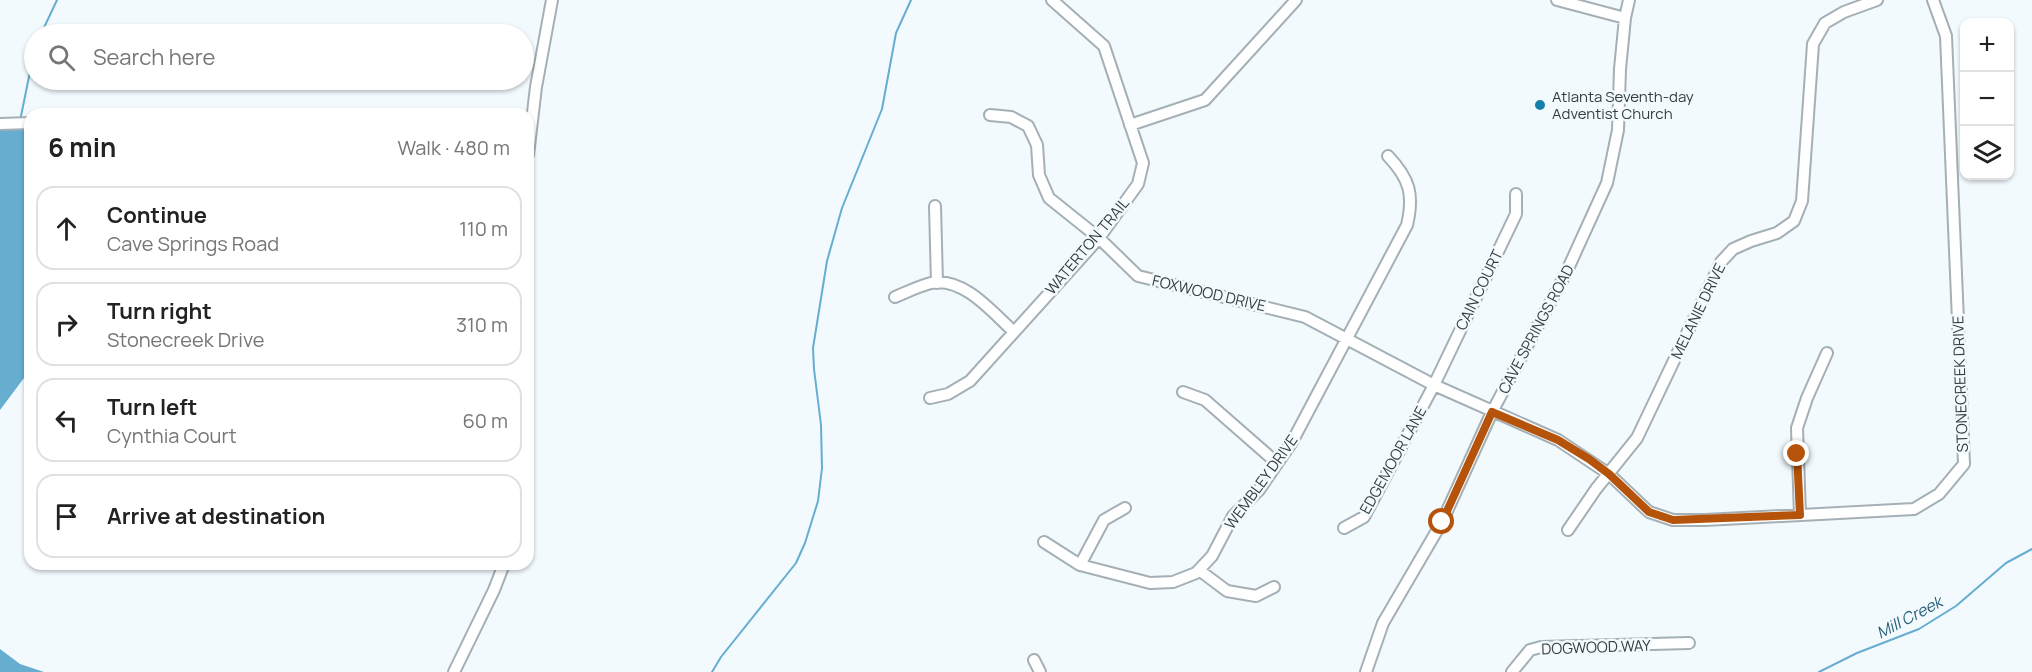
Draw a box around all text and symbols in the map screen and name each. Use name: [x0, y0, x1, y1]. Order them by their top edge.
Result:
map controls: [1960, 18, 2014, 180]
button: +: [1960, 18, 2014, 72]
search box: [24, 24, 534, 90]
icon: search: [45, 41, 78, 74]
text: Search here: [93, 42, 215, 72]
button: −: [1960, 72, 2014, 126]
place label: Atlanta Seventh-day Adventist Church: [1552, 86, 1694, 124]
marker: Atlanta Seventh-day Adventist Church: [1533, 98, 1547, 112]
button: layers: [1960, 126, 2014, 180]
text: 6 min: [48, 129, 116, 165]
text: Walk · 480 m: [397, 134, 510, 161]
street label: WATERTON TRAIL: [1040, 193, 1134, 299]
text: Continue: [107, 200, 207, 230]
icon: ahead: [50, 212, 83, 245]
text: 110 m: [459, 215, 508, 242]
text: Cave Springs Road: [107, 230, 279, 257]
street label: CAIN COURT: [1450, 246, 1508, 334]
street label: MELANIE DRIVE: [1666, 260, 1730, 362]
street label: CAVE SPRINGS ROAD: [1493, 261, 1579, 397]
street label: FOXWOOD DRIVE: [1150, 270, 1268, 316]
text: Turn right: [107, 296, 212, 326]
icon: right: [50, 308, 83, 341]
text: 310 m: [456, 311, 508, 338]
street label: STONECREEK DRIVE: [1947, 315, 1973, 453]
text: Stonecreek Drive: [107, 326, 264, 353]
text: Turn left: [107, 392, 197, 422]
street label: EDGEMOOR LANE: [1355, 402, 1431, 518]
icon: left: [50, 404, 83, 437]
text: 60 m: [462, 407, 508, 434]
text: Cynthia Court: [107, 422, 237, 449]
street label: WEMBLEY DRIVE: [1220, 431, 1302, 533]
route end: [1783, 440, 1809, 466]
icon: arrive: [50, 500, 83, 533]
text: Arrive at destination: [107, 501, 325, 531]
route start: [1428, 508, 1454, 534]
water label: Mill Creek: [1872, 590, 1948, 644]
street label: DOGWOOD WAY: [1541, 635, 1652, 659]

